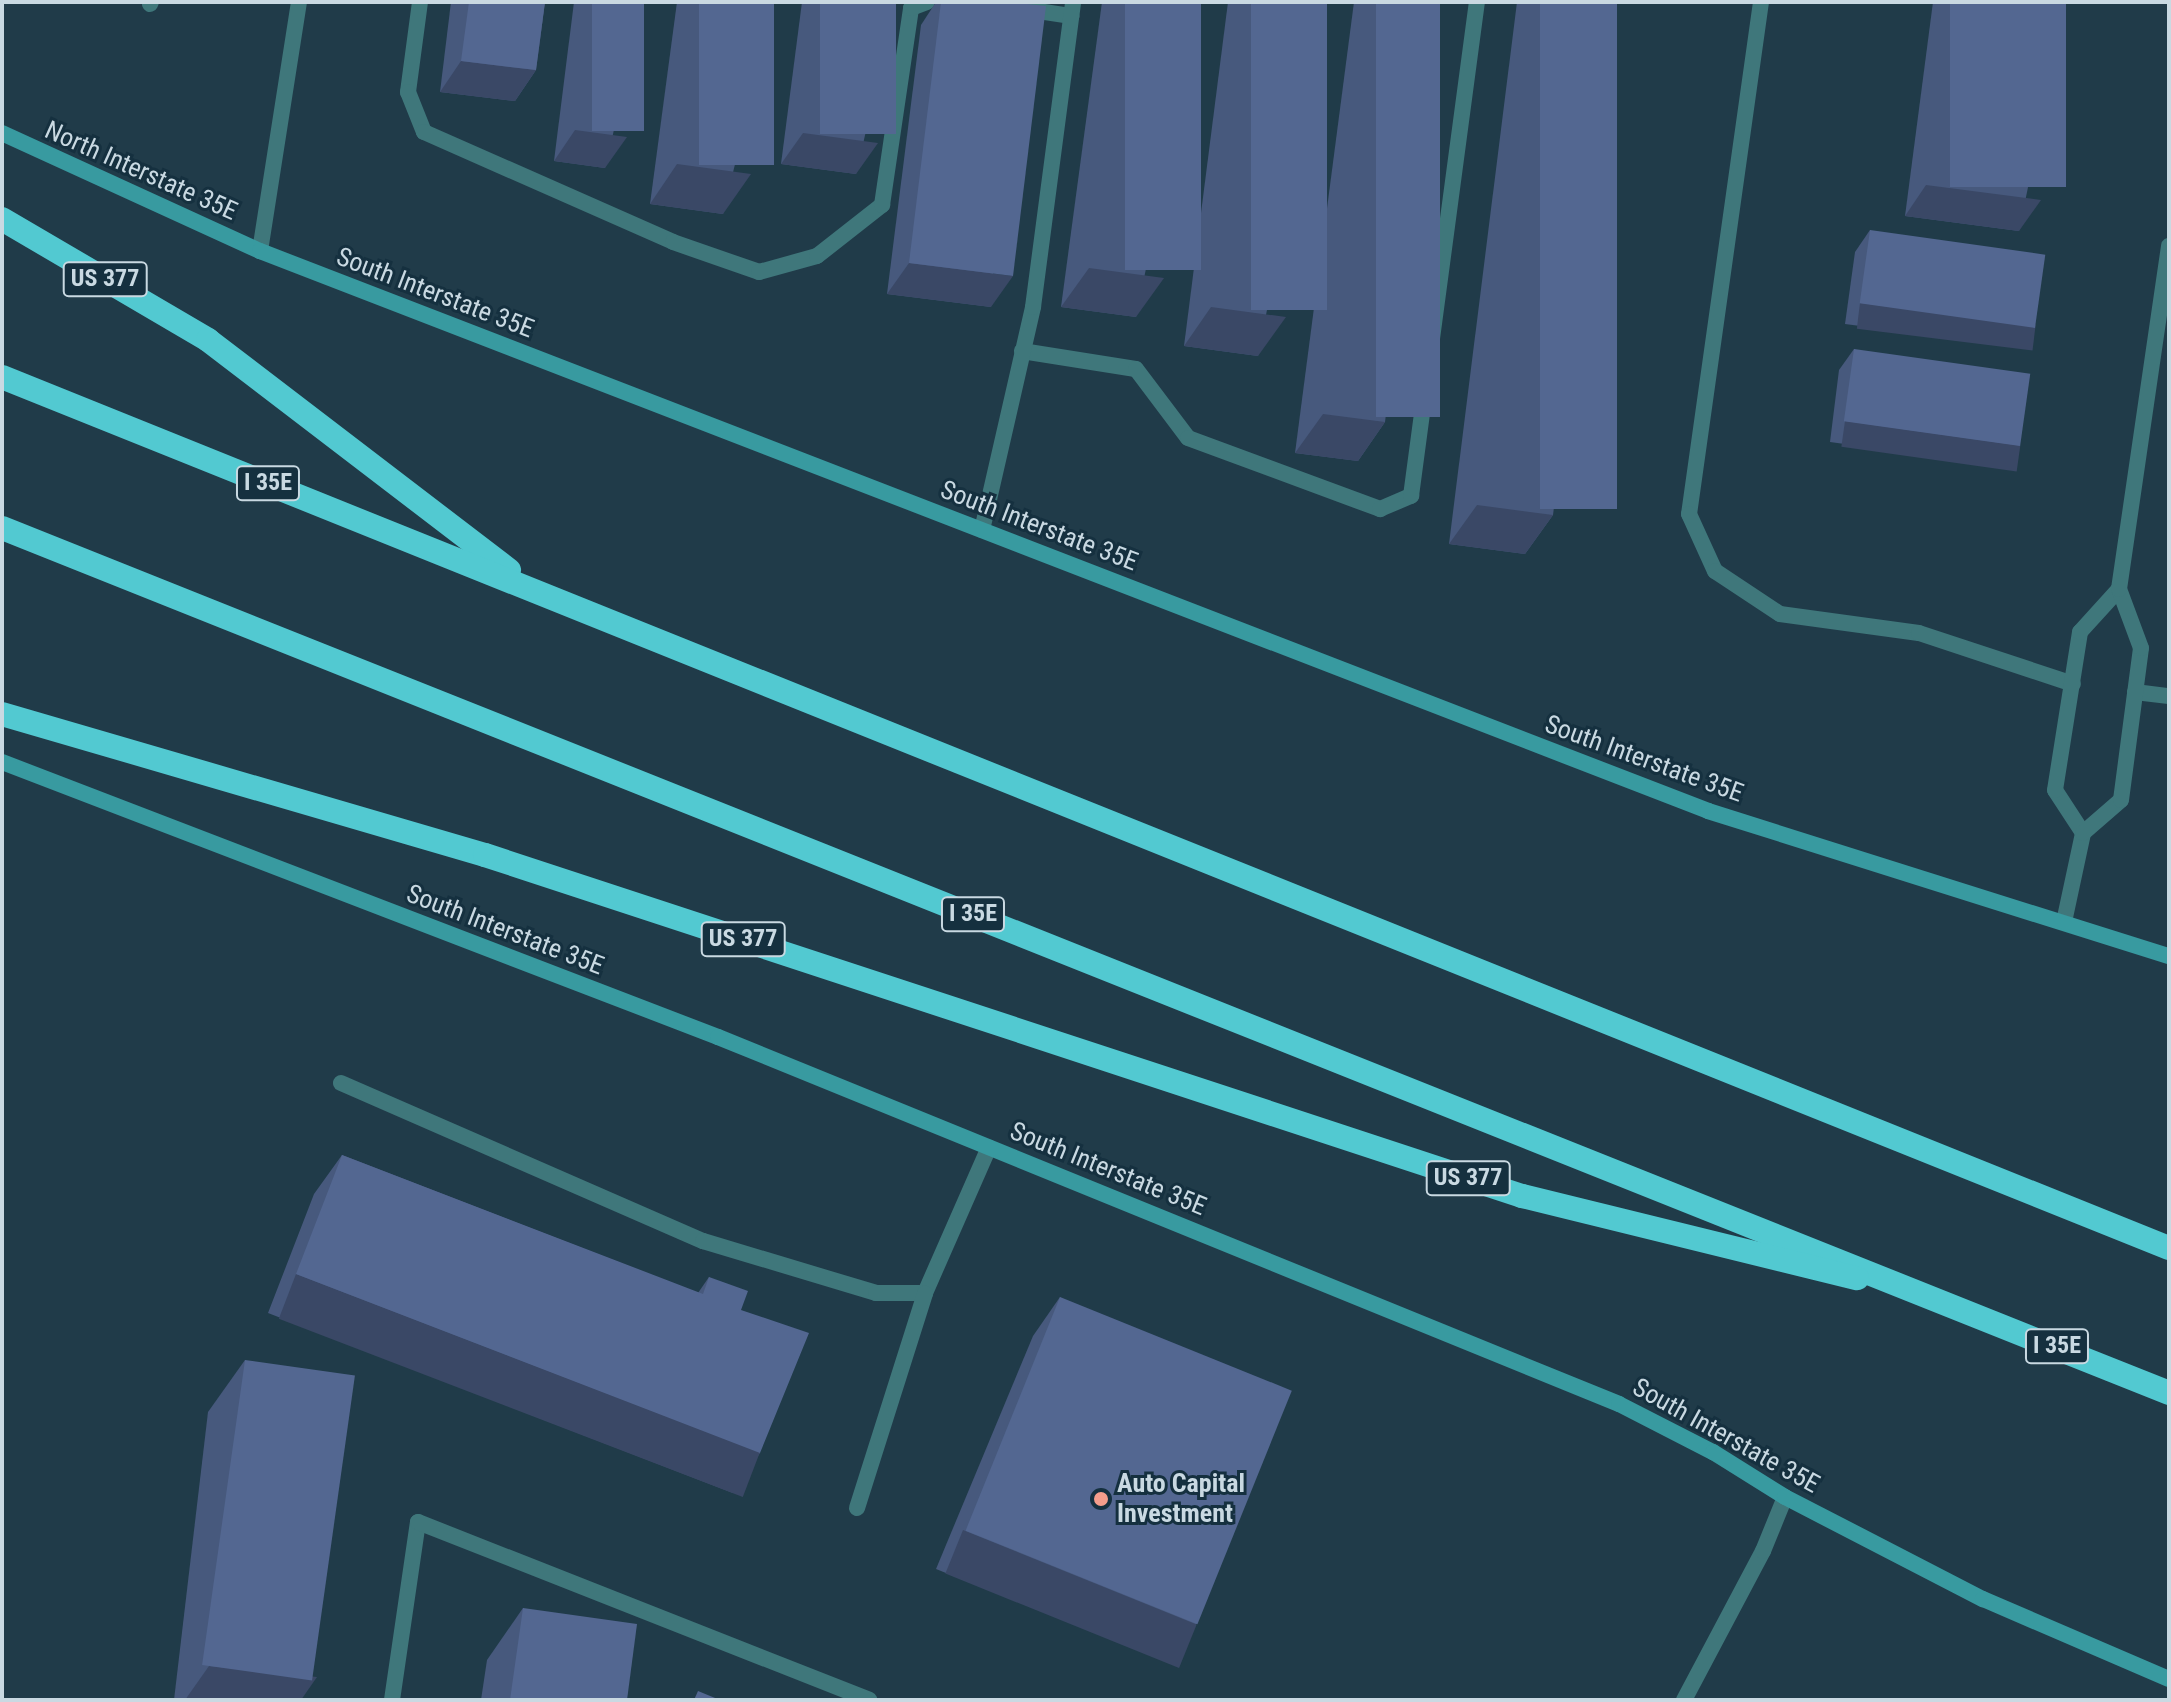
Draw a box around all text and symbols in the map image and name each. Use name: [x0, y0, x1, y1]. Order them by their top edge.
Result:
street label: North Interstate 35E: [40, 115, 242, 227]
street label: South Interstate 35E: [332, 241, 538, 345]
road number: US 377: [61, 259, 149, 299]
road number: I 35E: [234, 463, 302, 503]
street label: South Interstate 35E: [936, 474, 1142, 578]
street label: South Interstate 35E: [1541, 709, 1747, 809]
street label: South Interstate 35E: [402, 878, 608, 982]
road number: I 35E: [939, 894, 1007, 934]
road number: US 377: [699, 919, 787, 959]
street label: South Interstate 35E: [1005, 1115, 1211, 1223]
road number: US 377: [1424, 1158, 1512, 1198]
road number: I 35E: [2023, 1326, 2091, 1366]
street label: South Interstate 35E: [1627, 1372, 1825, 1500]
place label: Auto Capital Investment: [1117, 1468, 1245, 1530]
marker: Auto Capital Investment: [1092, 1490, 1110, 1508]

